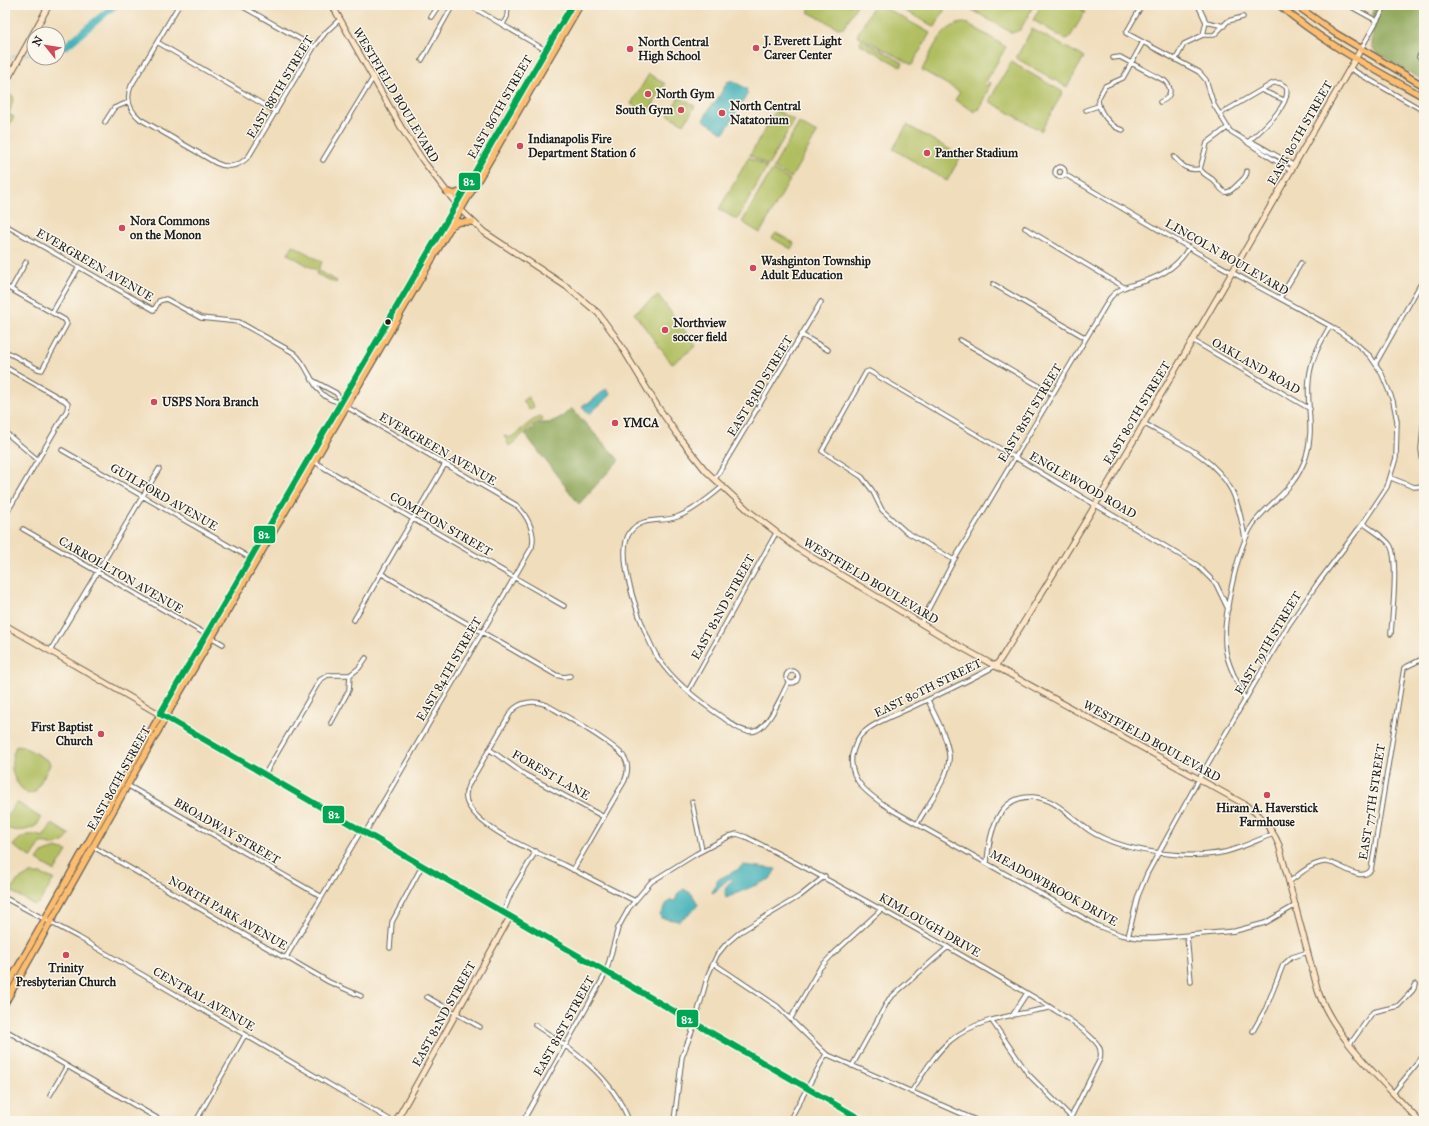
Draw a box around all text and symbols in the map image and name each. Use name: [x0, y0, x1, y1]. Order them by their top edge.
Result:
street label: WESTFIELD BOULEVARD: [350, 25, 442, 165]
north arrow: [26, 26, 66, 66]
text: N: [30, 33, 46, 49]
street label: EAST 88TH STREET: [244, 33, 316, 141]
place label: J. Everett Light Career Center: [762, 34, 842, 62]
place label: North Central High School: [638, 35, 710, 64]
marker: J. Everett Light Career Center: [751, 43, 761, 53]
marker: North Central High School: [625, 44, 635, 54]
street label: EAST 86TH STREET: [465, 53, 535, 161]
street label: EAST 80TH STREET: [1264, 78, 1336, 188]
place label: North Gym: [656, 87, 715, 102]
marker: North Gym: [643, 89, 653, 99]
place label: North Central Natatorium: [730, 99, 802, 127]
place label: South Gym: [616, 103, 674, 118]
marker: South Gym: [676, 105, 686, 115]
marker: North Central Natatorium: [717, 108, 727, 118]
place label: Indianapolis Fire Department Station 6: [528, 132, 637, 161]
marker: Indianapolis Fire Department Station 6: [515, 141, 525, 151]
place label: Panther Stadium: [935, 146, 1019, 160]
marker: Panther Stadium: [922, 148, 932, 158]
line badge: 82: [458, 172, 481, 191]
text: 82: [463, 175, 475, 188]
place label: Nora Commons on the Monon: [130, 214, 210, 242]
street label: LINCOLN BOULEVARD: [1163, 216, 1291, 298]
marker: Nora Commons on the Monon: [117, 223, 127, 233]
street label: EVERGREEN AVENUE: [34, 226, 156, 305]
place label: Washginton Township Adult Education: [760, 254, 871, 282]
marker: Washginton Township Adult Education: [748, 263, 758, 273]
place label: Northview soccer field: [673, 316, 728, 344]
unlabelled marker: [383, 317, 393, 327]
marker: Northview soccer field: [660, 325, 670, 335]
street label: EAST 83RD STREET: [724, 333, 796, 439]
street label: OAKLAND ROAD: [1209, 335, 1303, 397]
street label: EAST 80TH STREET: [1101, 359, 1173, 467]
street label: EAST 81ST STREET: [995, 361, 1065, 465]
place label: USPS Nora Branch: [162, 395, 259, 409]
marker: USPS Nora Branch: [149, 397, 159, 407]
street label: EVERGREEN AVENUE: [377, 410, 499, 489]
place label: YMCA: [622, 416, 660, 430]
marker: YMCA: [610, 418, 620, 428]
street label: ENGLEWOOD ROAD: [1027, 449, 1139, 521]
street label: GUILFORD AVENUE: [108, 460, 221, 534]
street label: COMPTON STREET: [387, 489, 495, 559]
line badge: 82: [253, 525, 276, 544]
text: 82: [258, 528, 270, 541]
street label: CARROLLTON AVENUE: [56, 534, 186, 617]
street label: WESTFIELD BOULEVARD: [801, 535, 941, 627]
street label: EAST 82ND STREET: [688, 552, 758, 662]
street label: EAST 79TH STREET: [1232, 589, 1304, 697]
street label: EAST 84TH STREET: [414, 615, 484, 723]
street label: EAST 80TH STREET: [872, 656, 984, 720]
street label: WESTFIELD BOULEVARD: [1081, 697, 1223, 785]
place label: First Baptist Church: [31, 720, 94, 748]
street label: EAST 86TH STREET: [84, 723, 154, 833]
marker: First Baptist Church: [96, 729, 106, 739]
street label: EAST 77TH STREET: [1356, 743, 1388, 861]
street label: FOREST LANE: [510, 747, 593, 803]
marker: Hiram A. Haverstick Farmhouse: [1262, 790, 1272, 800]
street label: BROADWAY STREET: [171, 795, 283, 867]
place label: Hiram A. Haverstick Farmhouse: [1216, 801, 1318, 829]
line badge: 82: [322, 805, 345, 824]
text: 82: [328, 808, 340, 821]
street label: MEADOWBROOK DRIVE: [988, 847, 1121, 929]
street label: NORTH PARK AVENUE: [166, 873, 290, 953]
street label: KIMLOUGH DRIVE: [877, 890, 984, 960]
marker: Trinity Presbyterian Church: [61, 950, 71, 960]
street label: EAST 82ND STREET: [409, 959, 479, 1069]
place label: Trinity Presbyterian Church: [16, 961, 117, 990]
street label: CENTRAL AVENUE: [150, 964, 258, 1034]
street label: EAST 81ST STREET: [531, 974, 597, 1078]
line badge: 82: [676, 1009, 699, 1028]
text: 82: [681, 1013, 693, 1026]

